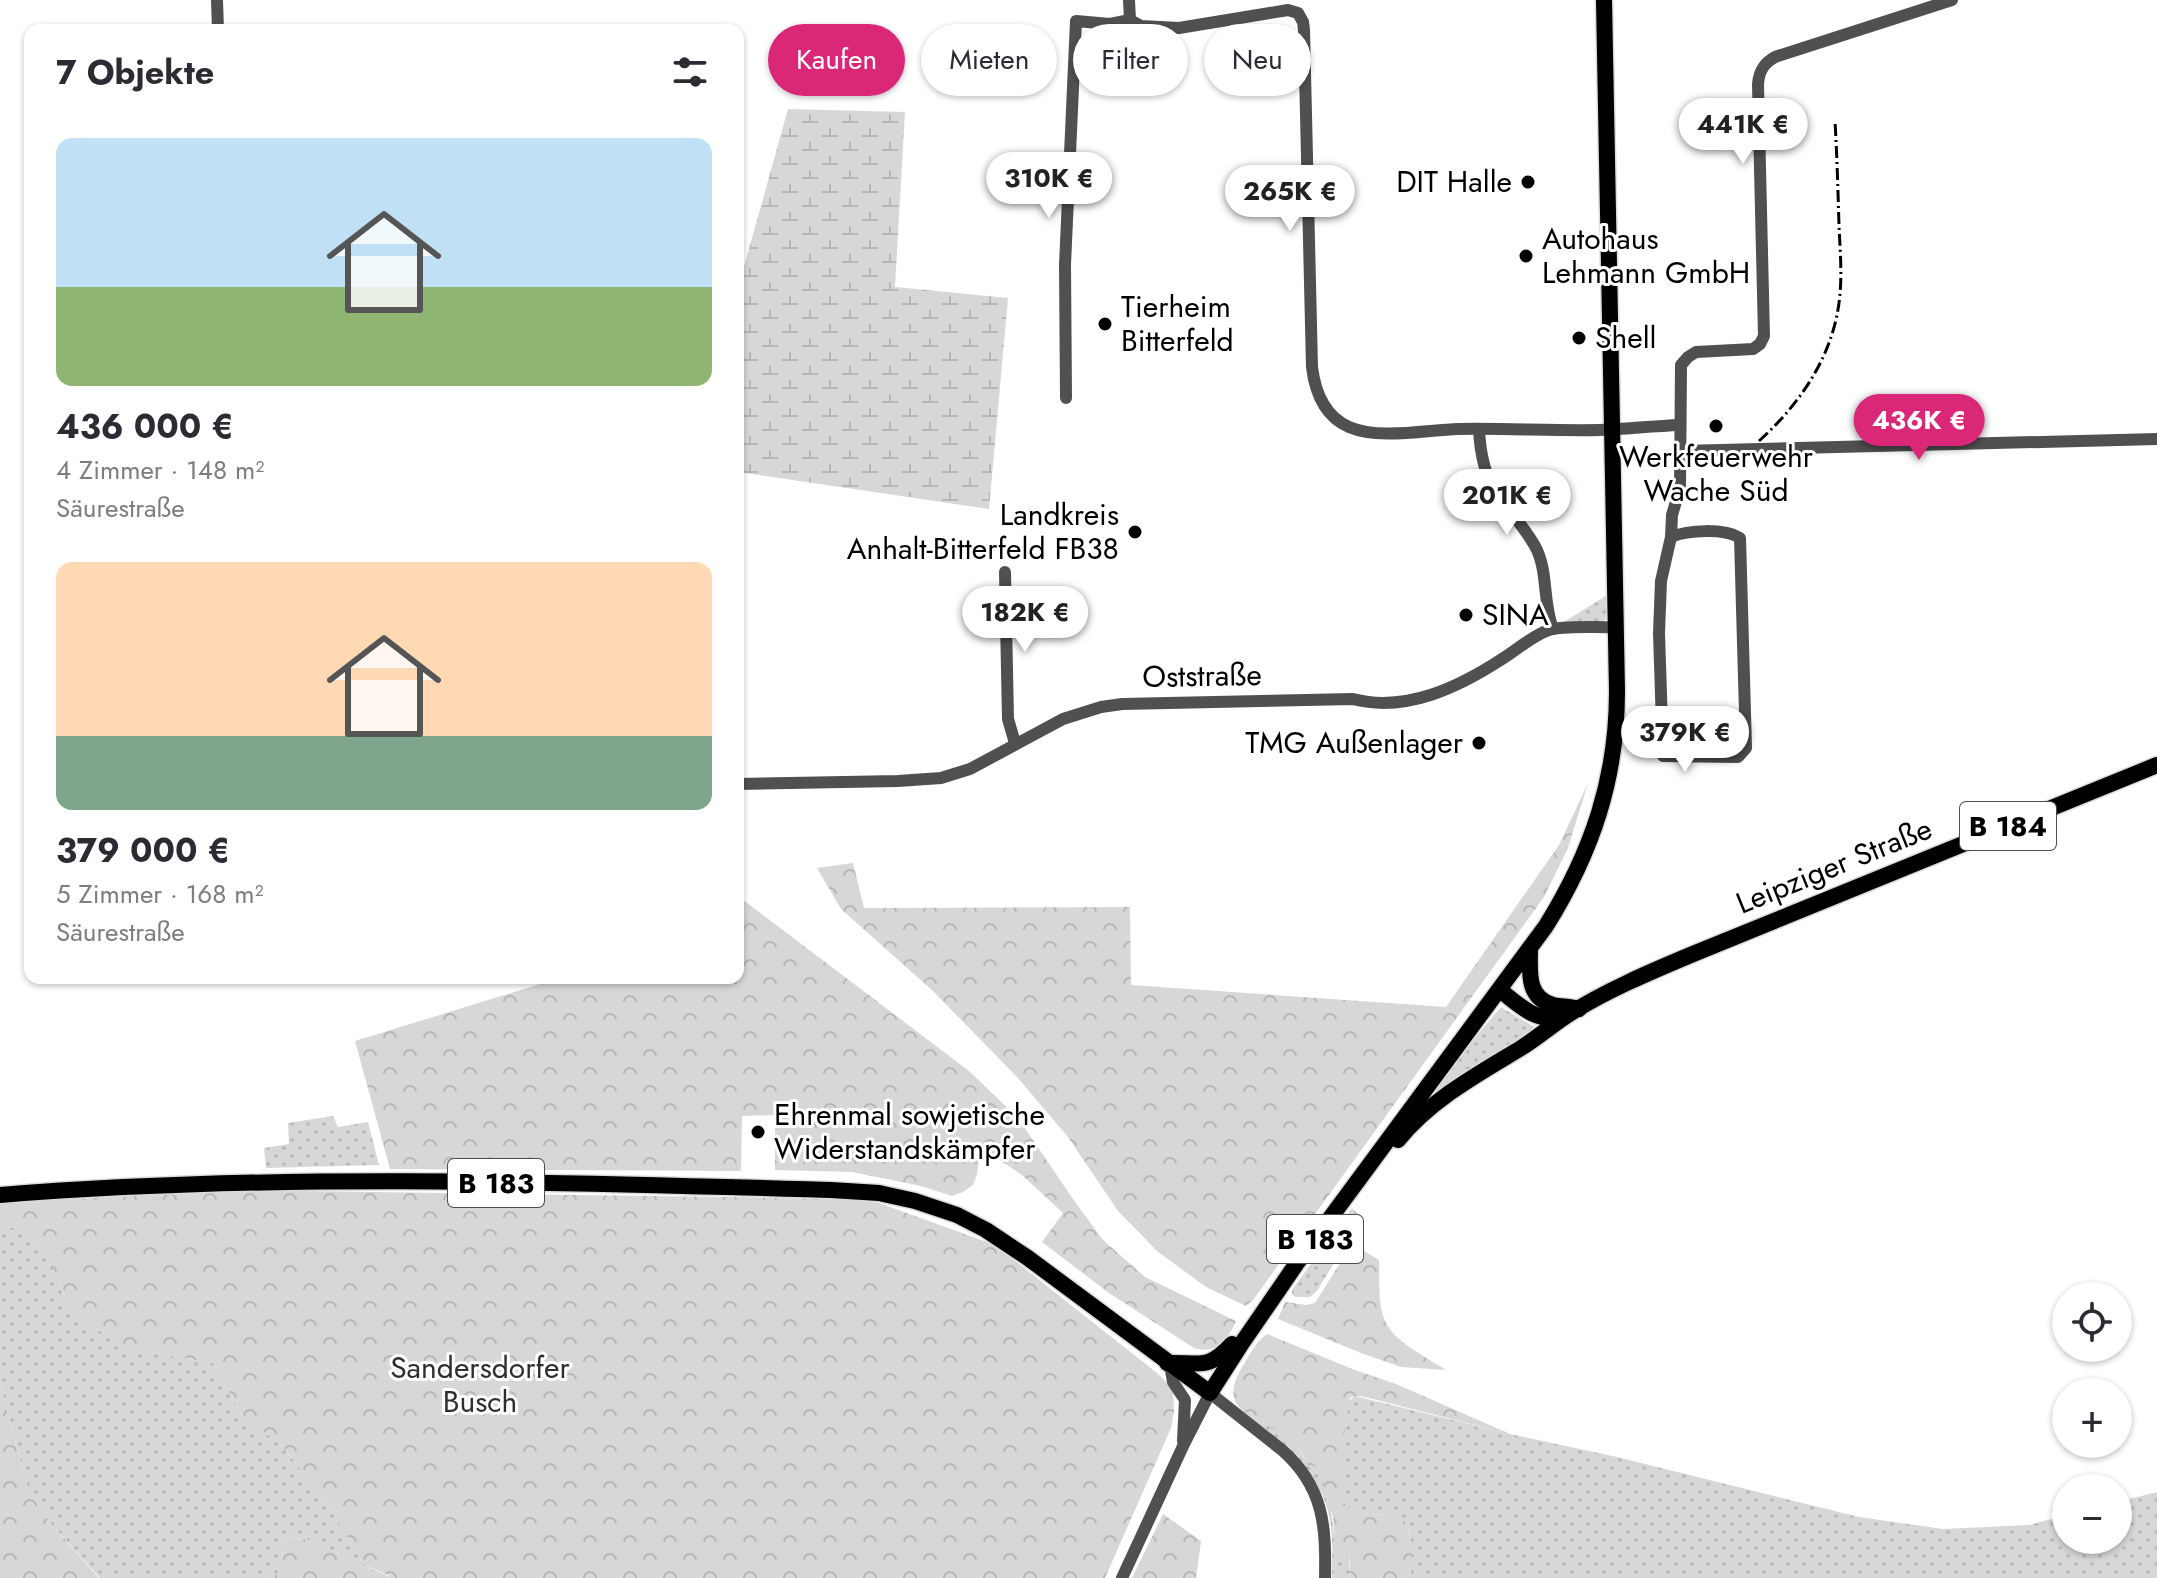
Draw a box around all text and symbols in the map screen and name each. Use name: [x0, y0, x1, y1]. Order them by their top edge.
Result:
chip: Kaufen: [768, 24, 905, 96]
chip: Mieten: [921, 24, 1057, 96]
chip: Filter: [1073, 24, 1188, 96]
chip: Neu: [1204, 24, 1311, 96]
text: 7 Objekte: [56, 48, 214, 97]
icon: filters: [668, 50, 712, 94]
pin: 441K €: [1678, 98, 1808, 166]
text: 441K €: [1697, 105, 1789, 143]
pin: 310K €: [984, 152, 1114, 220]
text: 310K €: [1004, 159, 1094, 197]
place label: DIT Halle: [1396, 160, 1512, 203]
pin: 265K €: [1225, 165, 1355, 233]
text: 265K €: [1243, 172, 1337, 210]
marker: DIT Halle: [1519, 173, 1537, 191]
icon: home: [312, 190, 456, 334]
place label: Autohaus Lehmann GmbH: [1542, 217, 1750, 294]
marker: Autohaus Lehmann GmbH: [1517, 247, 1535, 265]
place label: Tierheim Bitterfeld: [1121, 285, 1234, 362]
marker: Tierheim Bitterfeld: [1096, 315, 1114, 333]
place label: Shell: [1595, 316, 1656, 359]
marker: Shell: [1570, 329, 1588, 347]
pin: 436K €: [1854, 394, 1984, 462]
text: 436K €: [1872, 401, 1966, 439]
text: 436 000 €: [56, 402, 234, 451]
marker: Werkfeuerwehr Wache Süd: [1707, 417, 1725, 435]
place label: Werkfeuerwehr Wache Süd: [1619, 435, 1814, 512]
text: 4 Zimmer · 148 m²: [56, 451, 264, 489]
pin: 201K €: [1442, 469, 1572, 537]
text: 201K €: [1462, 476, 1552, 514]
text: Säurestraße: [56, 489, 185, 527]
place label: Landkreis Anhalt-Bitterfeld FB38: [847, 493, 1119, 570]
marker: Landkreis Anhalt-Bitterfeld FB38: [1126, 523, 1144, 541]
pin: 182K €: [960, 586, 1090, 654]
text: 182K €: [980, 593, 1070, 631]
place label: SINA: [1482, 593, 1549, 636]
marker: SINA: [1457, 606, 1475, 624]
icon: home: [312, 614, 456, 758]
street label: Oststraße: [1142, 653, 1262, 698]
pin: 379K €: [1620, 706, 1750, 774]
text: 379K €: [1639, 713, 1731, 751]
place label: TMG Außenlager: [1245, 721, 1464, 764]
marker: TMG Außenlager: [1470, 734, 1488, 752]
road number: B 184: [1960, 802, 2056, 850]
street label: Leipziger Straße: [1730, 807, 1938, 924]
text: 379 000 €: [56, 826, 230, 875]
text: 5 Zimmer · 168 m²: [56, 875, 264, 913]
text: Säurestraße: [56, 913, 185, 951]
place label: Ehrenmal sowjetische Widerstandskämpfer: [774, 1093, 1045, 1170]
marker: Ehrenmal sowjetische Widerstandskämpfer: [749, 1123, 767, 1141]
road number: B 183: [448, 1159, 544, 1207]
road number: B 183: [1267, 1215, 1363, 1263]
map controls: [2052, 1282, 2132, 1554]
button: locate: [2052, 1282, 2132, 1362]
park label: Sandersdorfer Busch: [390, 1346, 571, 1423]
button: +: [2052, 1378, 2132, 1458]
button: −: [2052, 1474, 2132, 1554]

